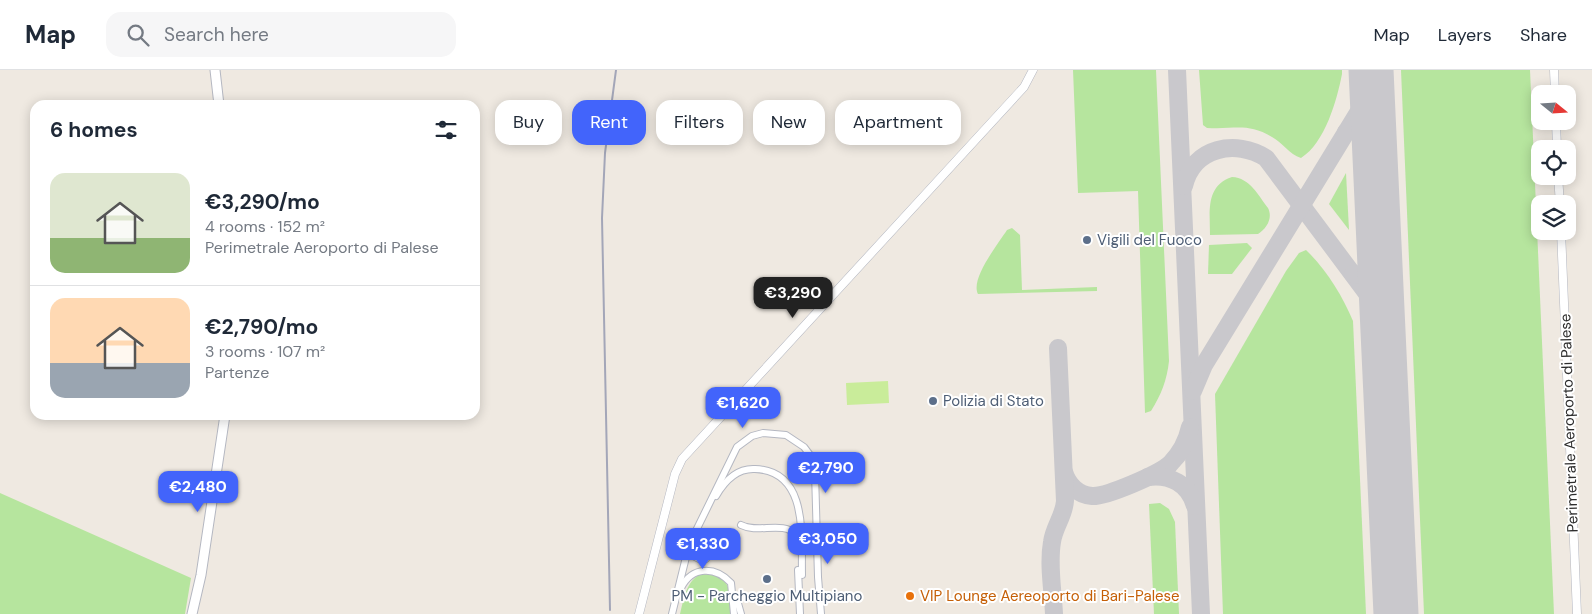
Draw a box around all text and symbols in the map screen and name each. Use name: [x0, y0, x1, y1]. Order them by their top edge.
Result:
search box: [106, 12, 456, 57]
text: Map: [25, 19, 76, 50]
icon: search: [124, 21, 152, 49]
text: Search here: [164, 22, 269, 47]
text: Map: [1374, 23, 1410, 47]
text: Layers: [1438, 23, 1492, 47]
text: Share: [1520, 23, 1567, 47]
north arrow: [1531, 85, 1576, 130]
map controls: [1531, 85, 1576, 240]
chip: Buy: [495, 100, 562, 145]
chip: Rent: [572, 100, 646, 145]
chip: Filters: [656, 100, 743, 145]
chip: New: [753, 100, 825, 145]
chip: Apartment: [835, 100, 961, 145]
text: 6 homes: [50, 116, 138, 144]
icon: filters: [432, 116, 460, 144]
button: locate: [1531, 140, 1576, 185]
text: €3,290/mo: [205, 188, 320, 216]
icon: home: [90, 193, 150, 253]
button: layers: [1531, 195, 1576, 240]
text: 4 rooms · 152 m²: [205, 216, 325, 237]
place label: Vigili del Fuoco: [1097, 230, 1202, 250]
marker: Vigili del Fuoco: [1081, 234, 1093, 246]
text: Perimetrale Aeroporto di Palese: [205, 237, 439, 258]
pin: €3,290: [752, 276, 834, 319]
text: €3,290: [765, 282, 821, 303]
text: €2,790/mo: [205, 313, 318, 341]
street label: Perimetrale Aeroporto di Palese: [1555, 313, 1583, 533]
icon: home: [90, 318, 150, 378]
text: 3 rooms · 107 m²: [205, 341, 325, 362]
text: Partenze: [205, 362, 269, 383]
pin: €1,620: [702, 386, 784, 429]
place label: Polizia di Stato: [943, 391, 1044, 411]
text: €1,620: [717, 392, 769, 413]
marker: Polizia di Stato: [927, 395, 939, 407]
pin: €2,790: [785, 452, 867, 494]
text: €2,790: [798, 457, 854, 478]
pin: €2,480: [157, 470, 239, 513]
text: €2,480: [169, 476, 227, 497]
pin: €3,050: [787, 522, 869, 565]
pin: €1,330: [662, 528, 744, 570]
text: €3,050: [799, 528, 857, 549]
text: €1,330: [677, 533, 729, 554]
marker: PM - Parcheggio Multipiano: [761, 573, 773, 585]
place label: PM - Parcheggio Multipiano: [672, 586, 862, 606]
place label: VIP Lounge Aereoporto di Bari-Palese: [920, 586, 1180, 606]
marker: VIP Lounge Aereoporto di Bari-Palese: [904, 590, 916, 602]

